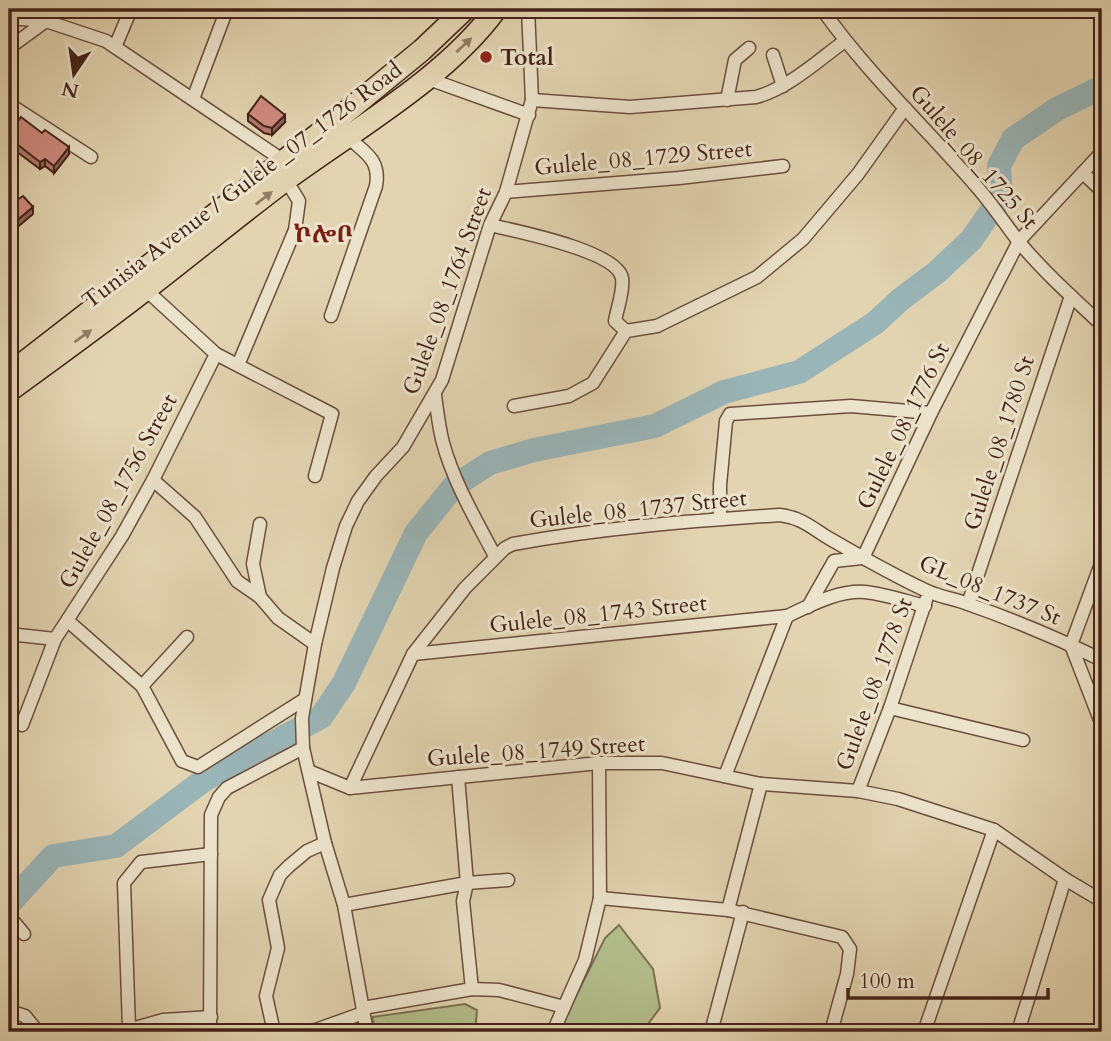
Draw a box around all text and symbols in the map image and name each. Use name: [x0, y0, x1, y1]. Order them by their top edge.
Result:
one-way arrow: [455, 37, 472, 53]
north arrow: [38, 38, 108, 108]
place label: Total: [500, 42, 554, 73]
marker: Total: [478, 49, 494, 65]
street label: Tunisia Avenue / Gulele _07_1726 Road: [76, 54, 409, 316]
text: N: [59, 75, 81, 104]
street label: Gulele_08_1725 St: [903, 78, 1045, 236]
street label: Gulele_08_1729 Street: [533, 133, 753, 183]
street label: Gulele_08_1764 Street: [395, 183, 499, 399]
one-way arrow: [254, 190, 272, 205]
district label: ኮሎቦ: [293, 218, 353, 251]
one-way arrow: [74, 329, 92, 344]
street label: Gulele_08_1776 St: [849, 337, 957, 515]
street label: Gulele_08_1780 St: [956, 352, 1042, 534]
street label: Gulele_08_1756 Street: [52, 388, 184, 594]
street label: Gulele_08_1737 Street: [528, 482, 748, 536]
street label: GL_08_1737 St: [914, 547, 1066, 633]
street label: Gulele_08_1743 Street: [488, 587, 708, 641]
street label: Gulele_08_1778 St: [828, 593, 920, 775]
street label: Gulele_08_1749 Street: [426, 728, 646, 774]
scale bar: [848, 957, 1048, 1001]
text: 100 m: [859, 967, 915, 996]

